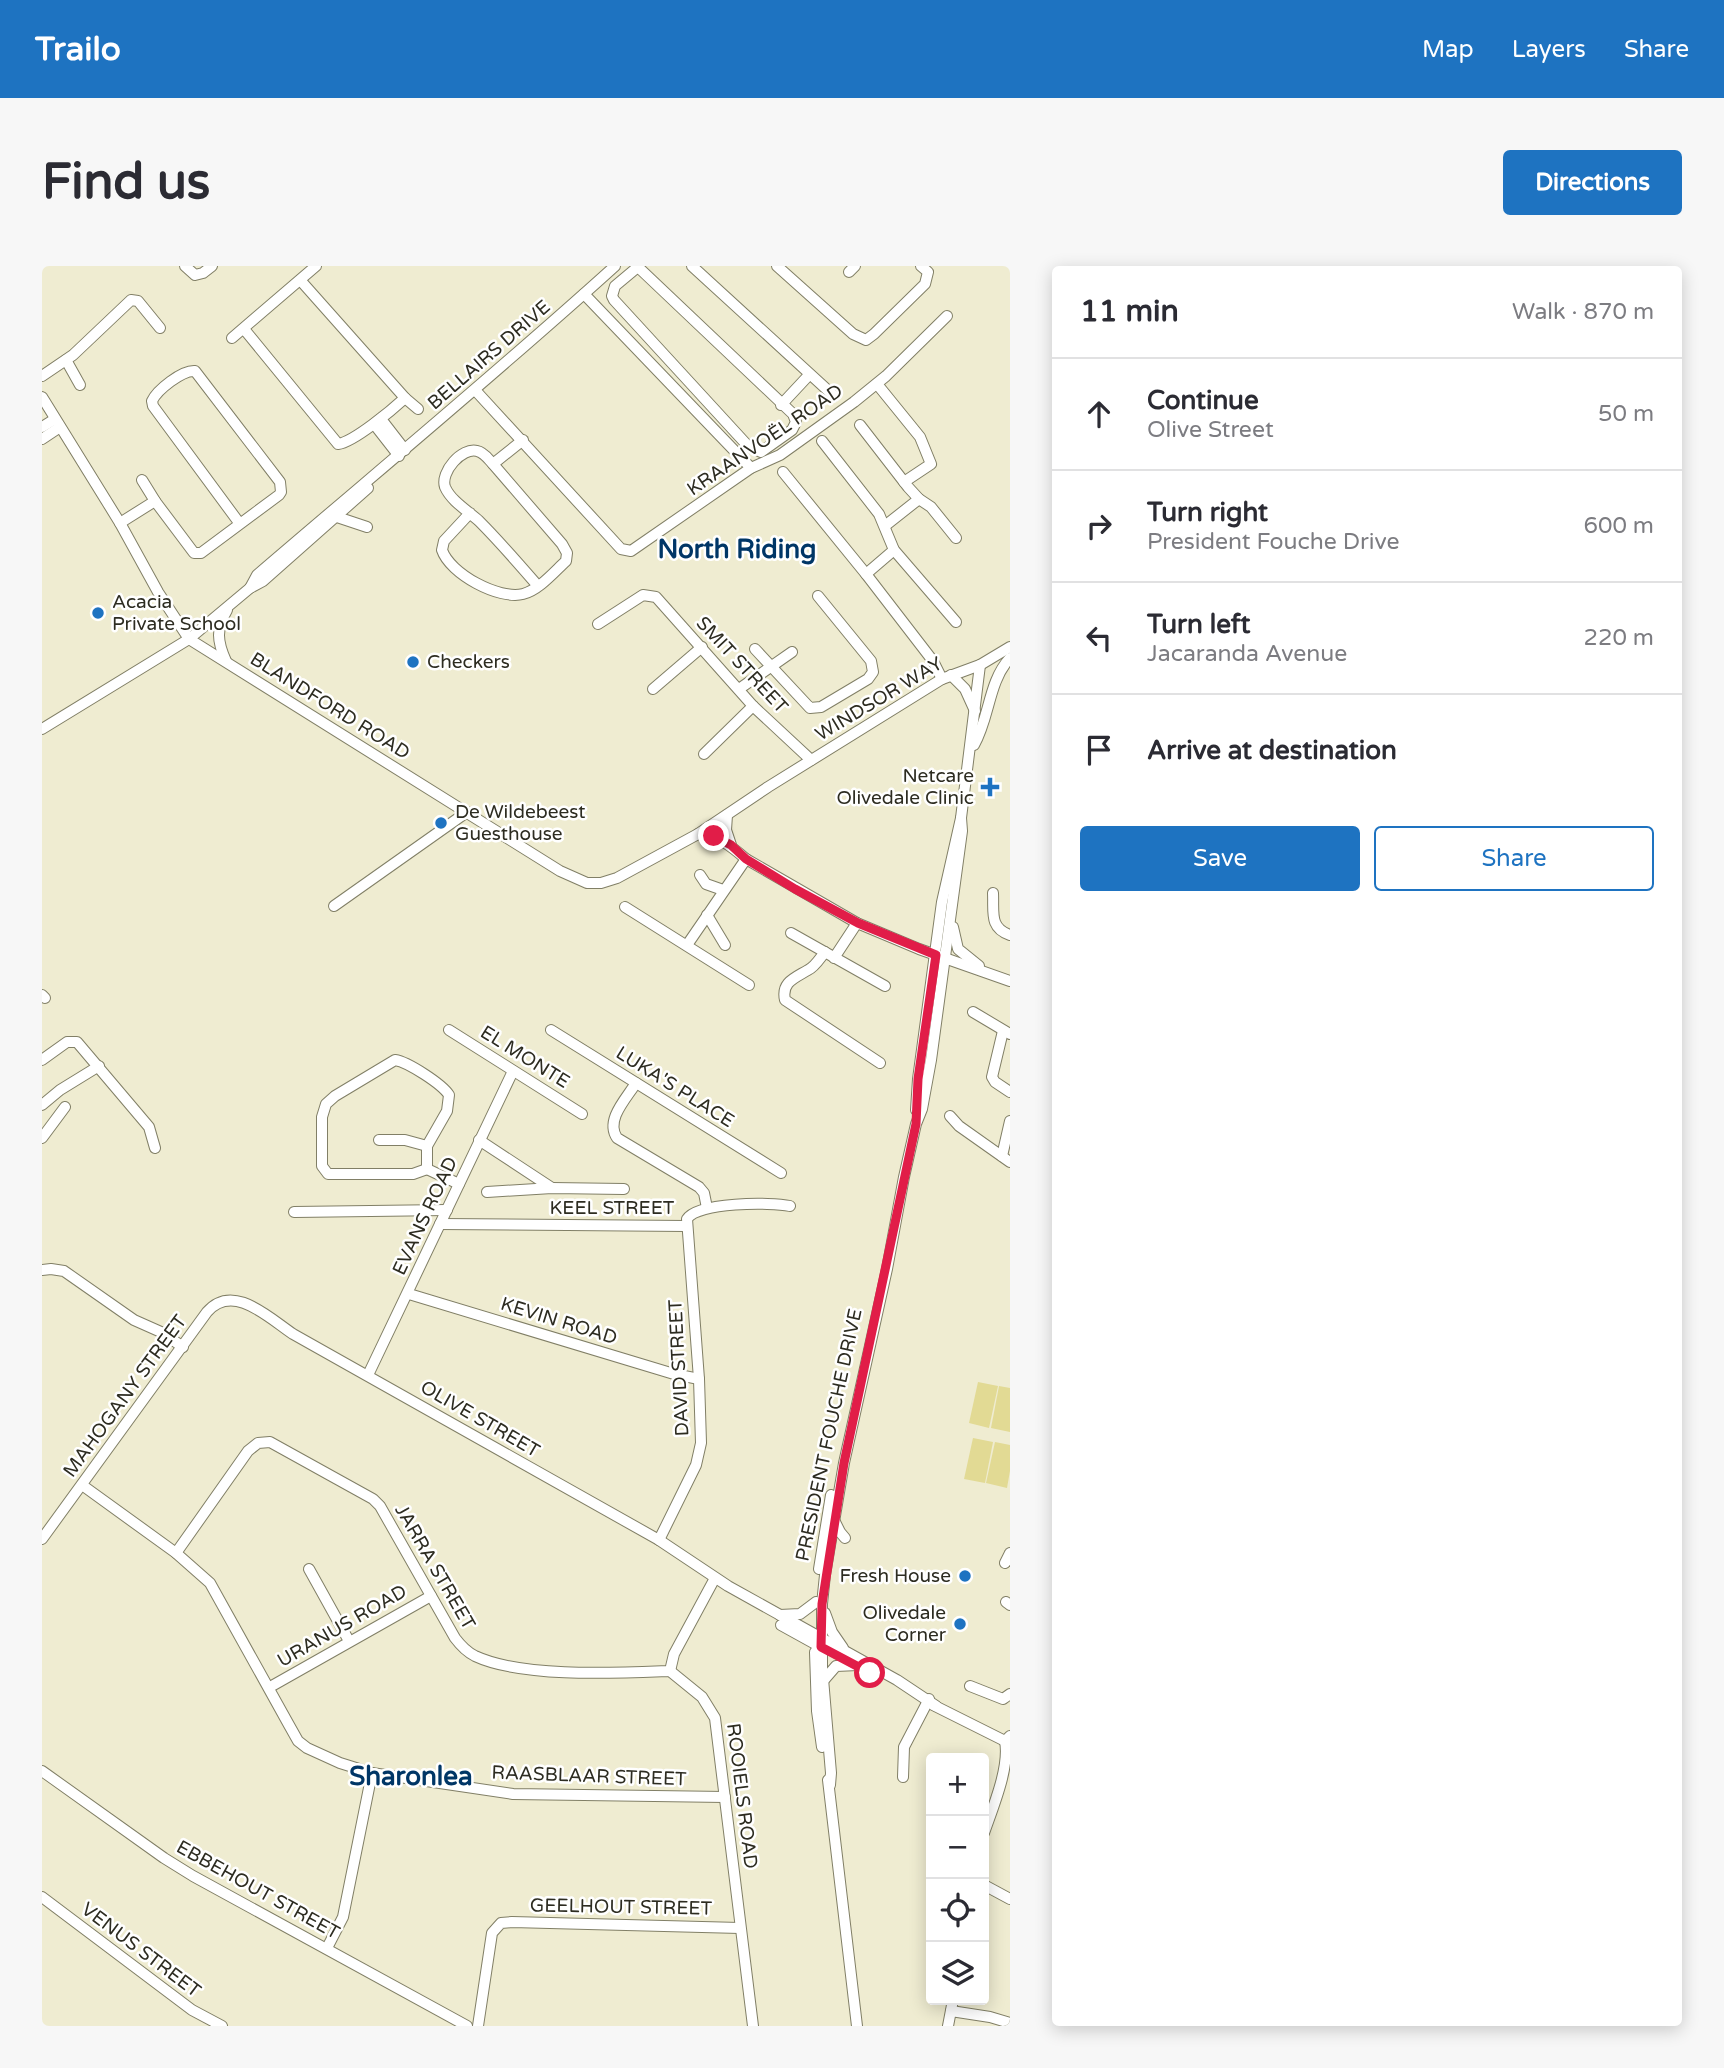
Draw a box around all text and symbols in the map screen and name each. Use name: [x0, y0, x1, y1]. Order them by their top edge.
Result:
text: Trailo: [35, 30, 121, 69]
text: Map: [1422, 35, 1474, 64]
text: Layers: [1512, 35, 1586, 64]
text: Share: [1624, 35, 1689, 64]
button: Directions: [1503, 150, 1682, 215]
text: Find us: [42, 153, 210, 212]
text: 11 min: [1080, 293, 1179, 330]
street label: BELLAIRS DRIVE: [423, 296, 555, 414]
text: Walk · 870 m: [1512, 298, 1654, 326]
street label: KRAANVOËL ROAD: [683, 380, 847, 500]
text: Continue: [1147, 385, 1259, 416]
icon: ahead: [1080, 395, 1118, 433]
text: 50 m: [1598, 400, 1654, 428]
text: Olive Street: [1147, 416, 1274, 444]
text: Turn right: [1147, 497, 1268, 528]
icon: right: [1080, 507, 1118, 545]
text: 600 m: [1584, 512, 1654, 540]
text: President Fouche Drive: [1147, 528, 1400, 556]
district label: North Riding: [658, 534, 816, 565]
place label: Acacia Private School: [112, 591, 241, 635]
marker: Acacia Private School: [90, 605, 106, 621]
text: Turn left: [1147, 609, 1250, 640]
street label: SMIT STREET: [692, 612, 793, 718]
icon: left: [1080, 619, 1118, 657]
text: 220 m: [1584, 624, 1654, 652]
text: Jacaranda Avenue: [1147, 640, 1347, 668]
street label: BLANDFORD ROAD: [246, 648, 414, 764]
place label: Checkers: [427, 651, 510, 673]
street label: WINDSOR WAY: [812, 652, 946, 746]
marker: Checkers: [405, 654, 421, 670]
icon: arrive: [1080, 731, 1118, 769]
text: Arrive at destination: [1147, 735, 1397, 766]
place label: Netcare Olivedale Clinic: [836, 765, 974, 809]
marker: Netcare Olivedale Clinic: [980, 777, 1000, 797]
place label: De Wildebeest Guesthouse: [455, 801, 586, 845]
marker: De Wildebeest Guesthouse: [433, 815, 449, 831]
route end: [698, 820, 729, 851]
button: Save: [1080, 826, 1360, 891]
button: Share: [1374, 826, 1654, 891]
street label: EL MONTE: [476, 1021, 574, 1093]
street label: LUKA'S PLACE: [612, 1042, 738, 1132]
street label: EVANS ROAD: [388, 1153, 462, 1279]
street label: KEEL STREET: [550, 1197, 675, 1219]
street label: KEVIN ROAD: [498, 1293, 620, 1349]
street label: DAVID STREET: [664, 1299, 694, 1437]
street label: PRESIDENT FOUCHE DRIVE: [791, 1307, 867, 1563]
street label: MAHOGANY STREET: [59, 1310, 191, 1481]
street label: OLIVE STREET: [416, 1376, 544, 1462]
street label: JARRA STREET: [390, 1500, 480, 1634]
place label: Fresh House: [840, 1565, 951, 1587]
marker: Fresh House: [957, 1568, 973, 1584]
street label: URANUS ROAD: [273, 1580, 411, 1672]
place label: Olivedale Corner: [862, 1602, 947, 1646]
marker: Olivedale Corner: [952, 1616, 968, 1632]
route start: [854, 1657, 885, 1688]
street label: ROOIELS ROAD: [722, 1722, 762, 1870]
map controls: [926, 1753, 989, 2005]
button: +: [926, 1753, 989, 1816]
district label: Sharonlea: [349, 1761, 473, 1792]
street label: RAASBLAAR STREET: [491, 1762, 687, 1790]
button: −: [926, 1816, 989, 1879]
street label: EBBEHOUT STREET: [173, 1836, 344, 1944]
button: locate: [926, 1879, 989, 1942]
street label: GEELHOUT STREET: [530, 1894, 713, 1920]
street label: VENUS STREET: [77, 1898, 205, 2002]
button: layers: [926, 1942, 989, 2005]

